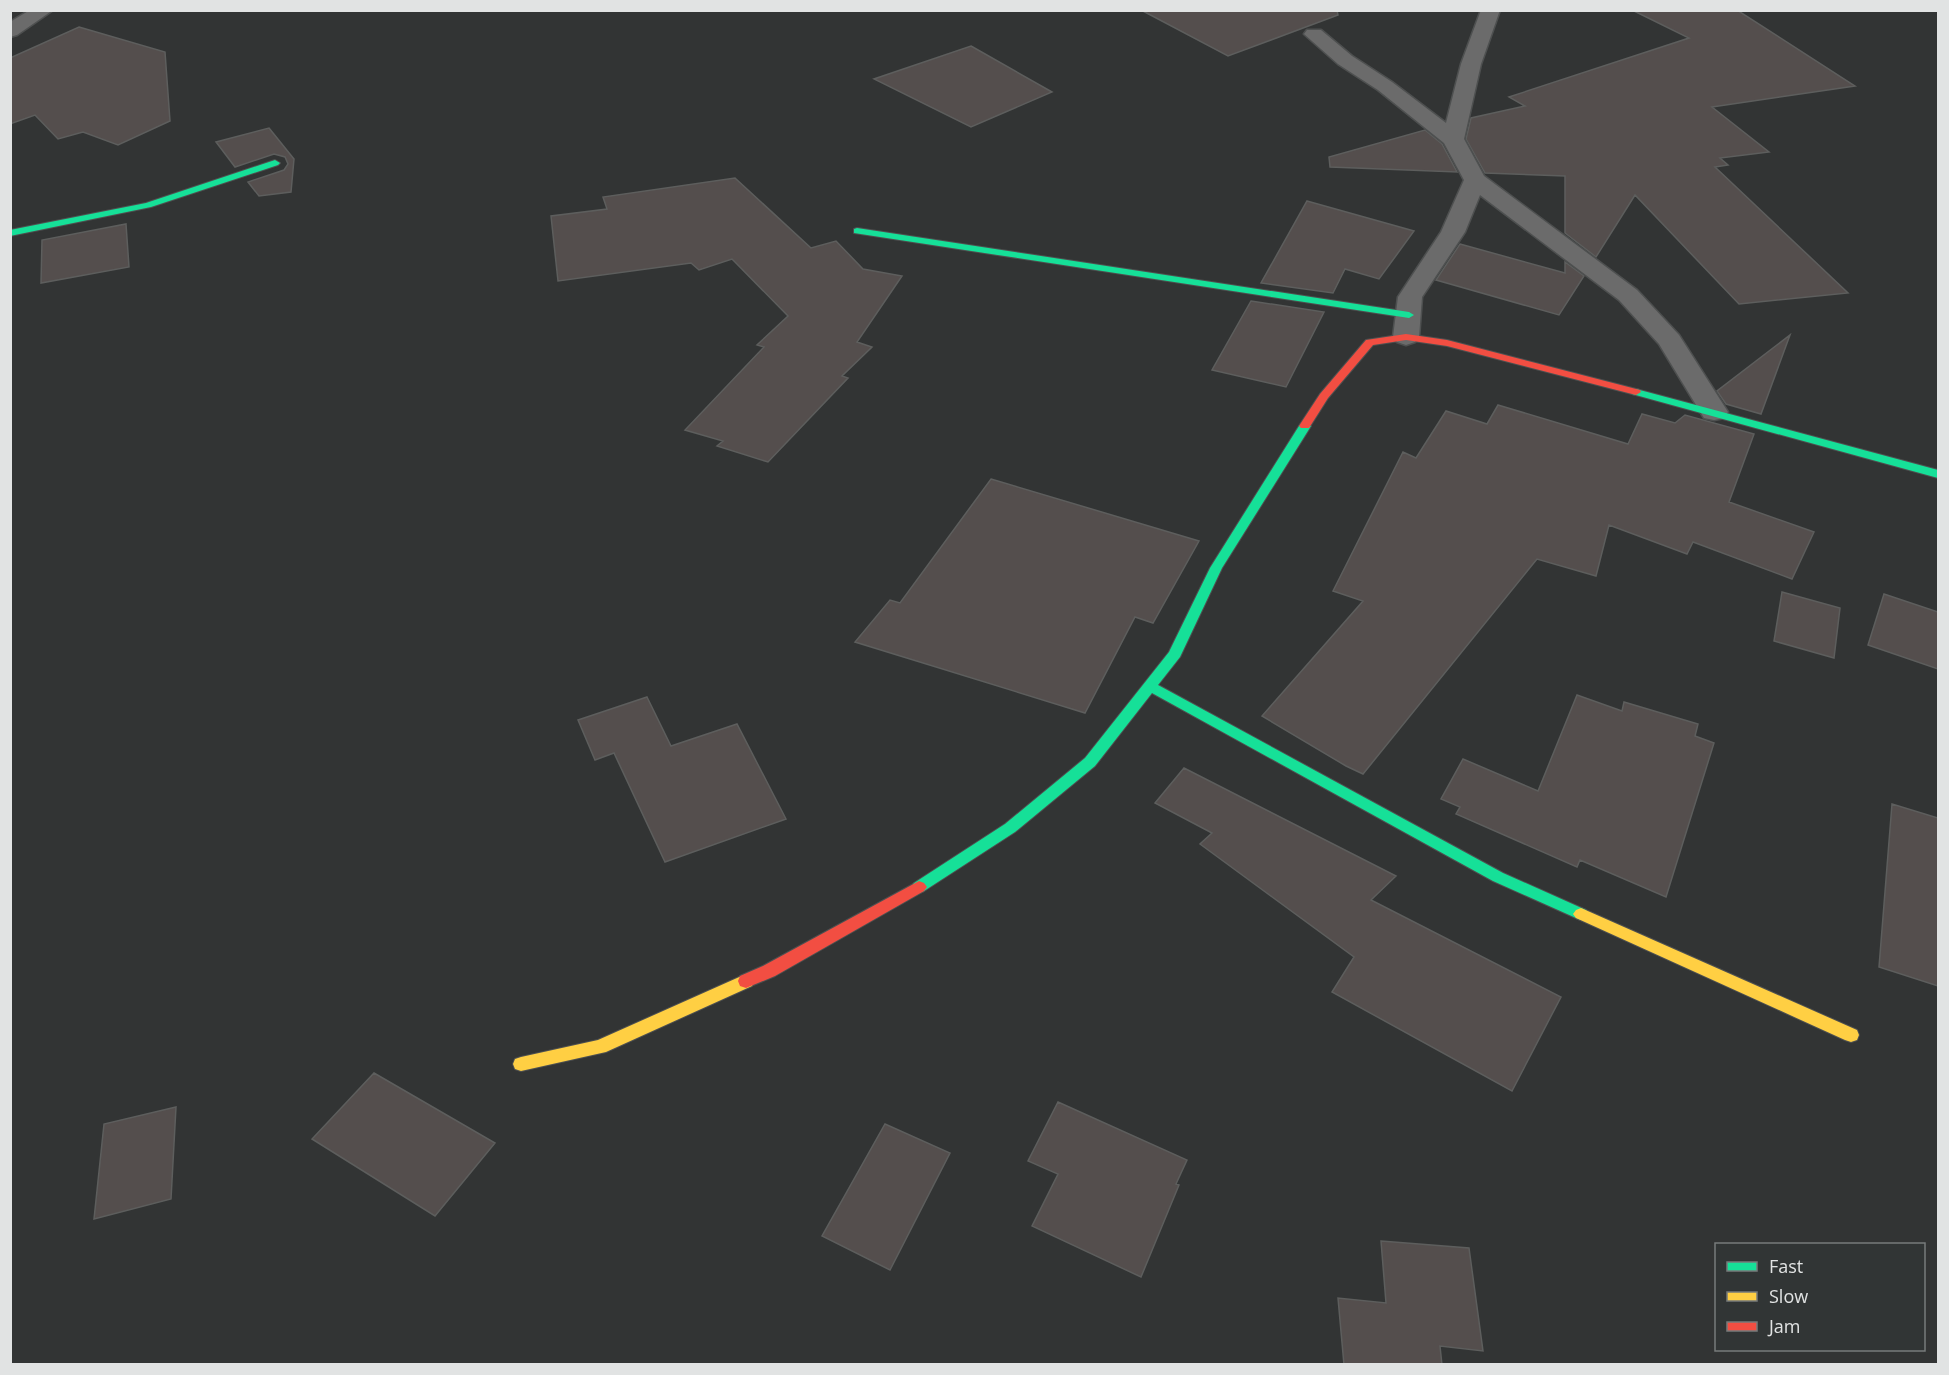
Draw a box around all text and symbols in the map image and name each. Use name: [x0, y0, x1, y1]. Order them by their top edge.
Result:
legend: [1715, 1243, 1925, 1351]
text: Fast: [1769, 1254, 1803, 1278]
text: Slow: [1769, 1284, 1808, 1308]
text: Jam: [1767, 1314, 1801, 1338]

